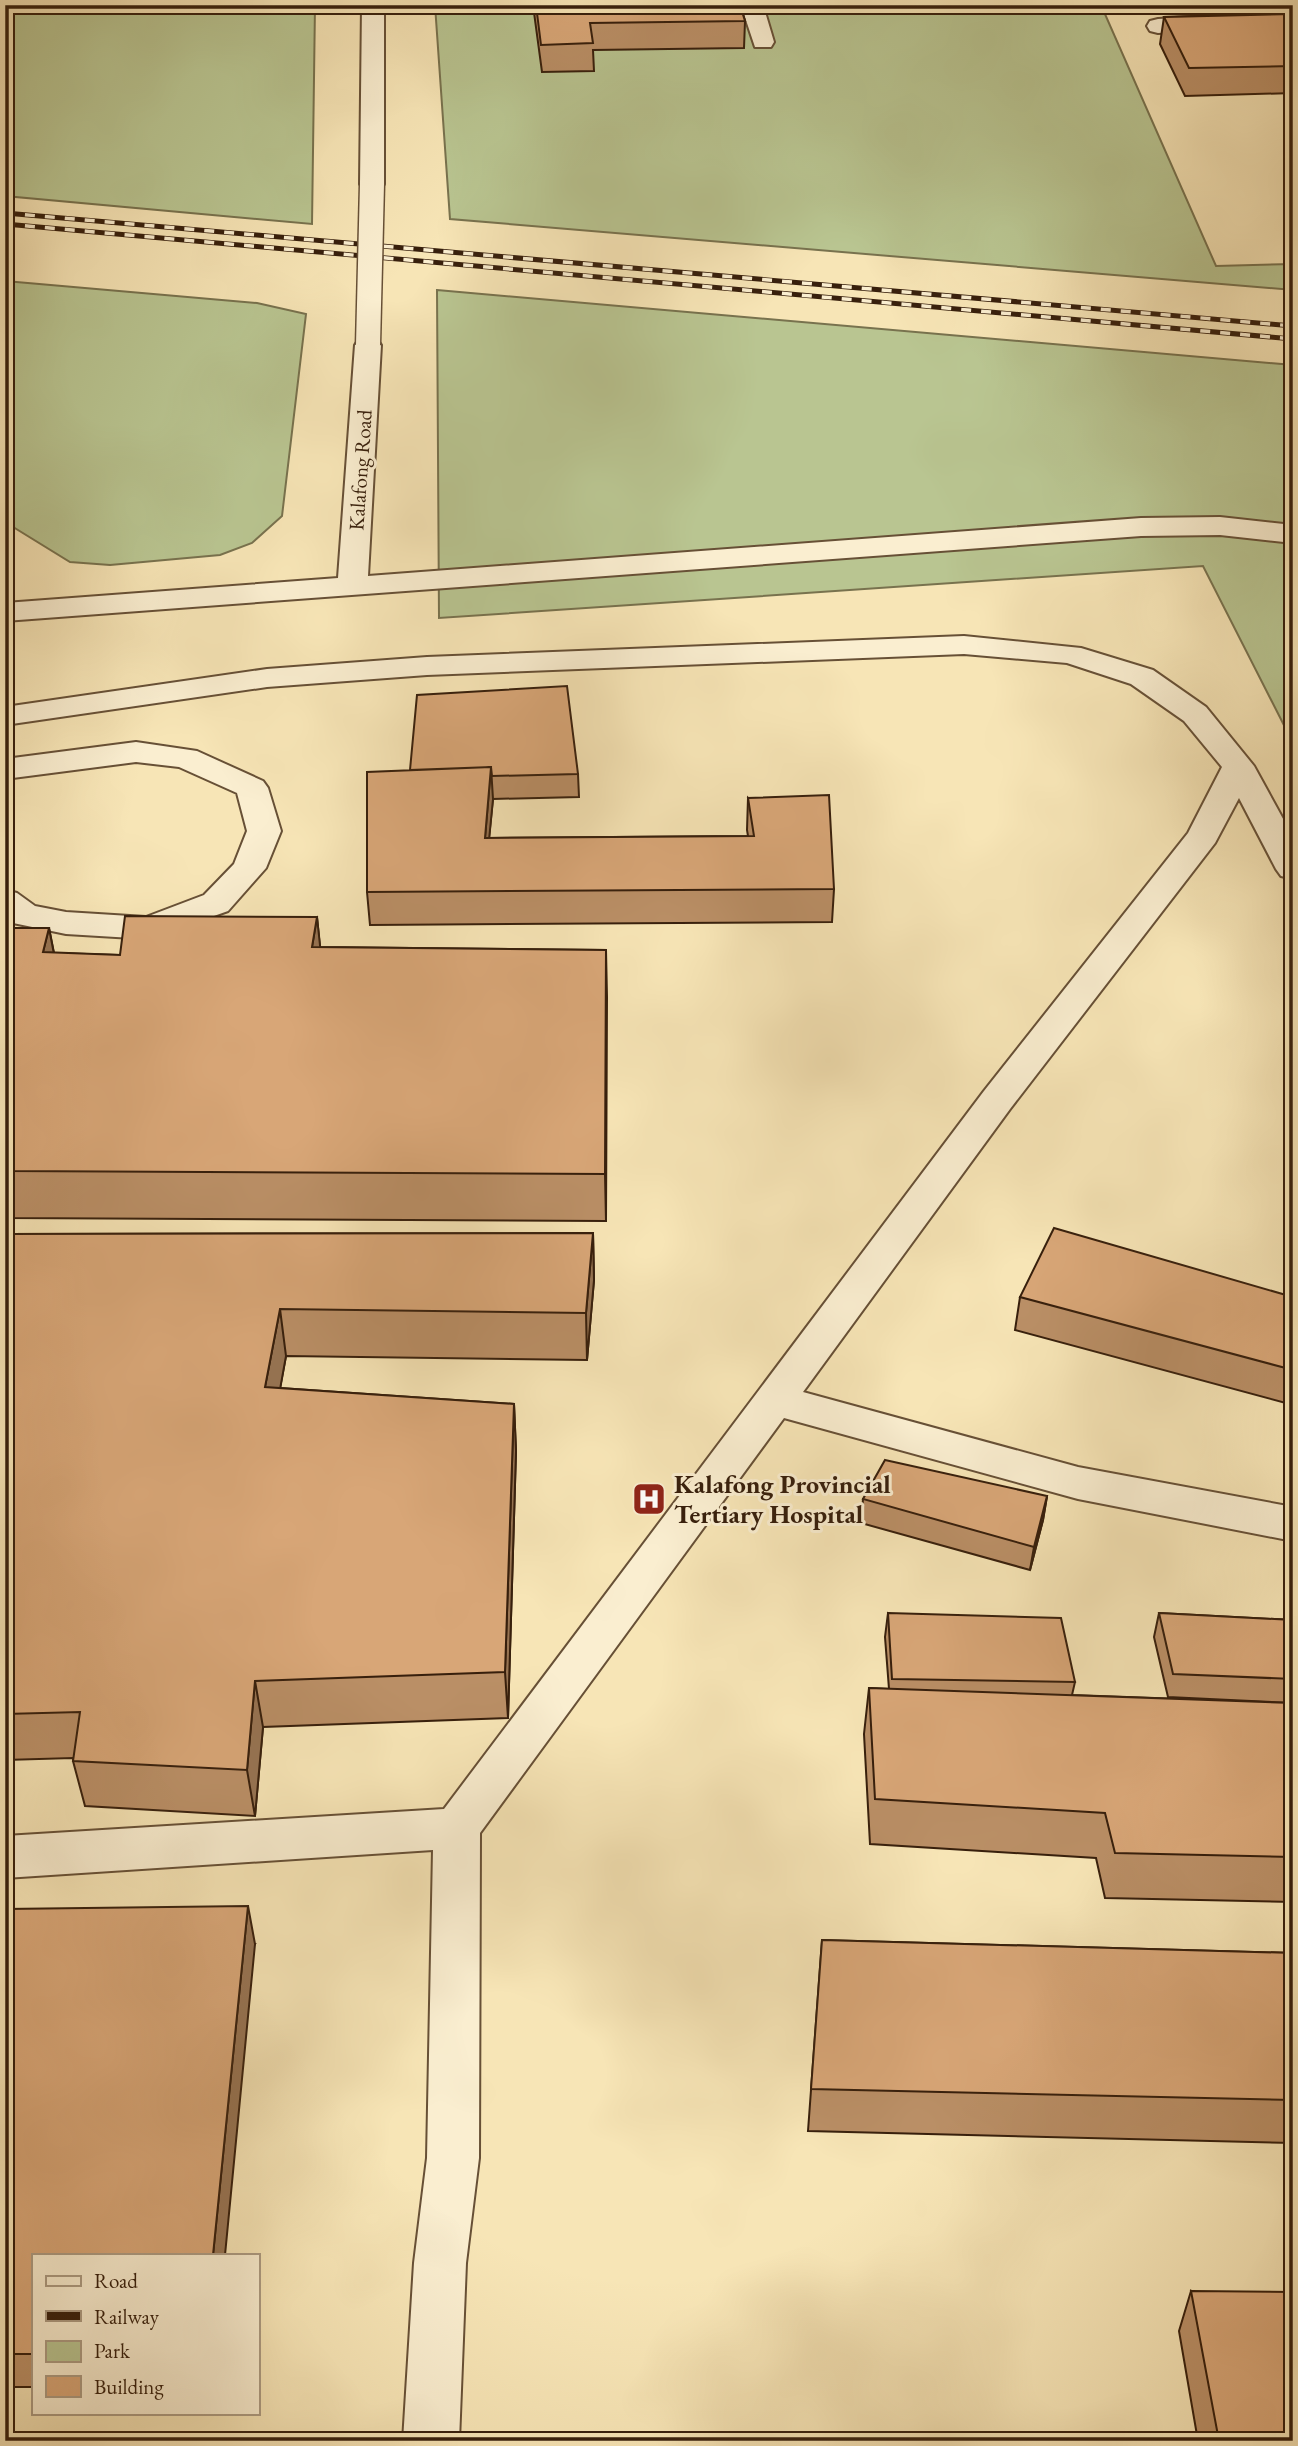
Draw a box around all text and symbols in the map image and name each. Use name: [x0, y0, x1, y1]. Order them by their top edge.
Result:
street label: Kalafong Road: [342, 408, 378, 531]
place label: Kalafong Provincial Tertiary Hospital: [674, 1467, 891, 1531]
hospital icon: Kalafong Provincial Tertiary Hospital: [630, 1480, 668, 1518]
legend: [32, 2254, 259, 2414]
text: Road: [94, 2267, 138, 2294]
text: Railway: [94, 2303, 160, 2330]
text: Park: [94, 2337, 131, 2364]
text: Building: [94, 2373, 164, 2400]

